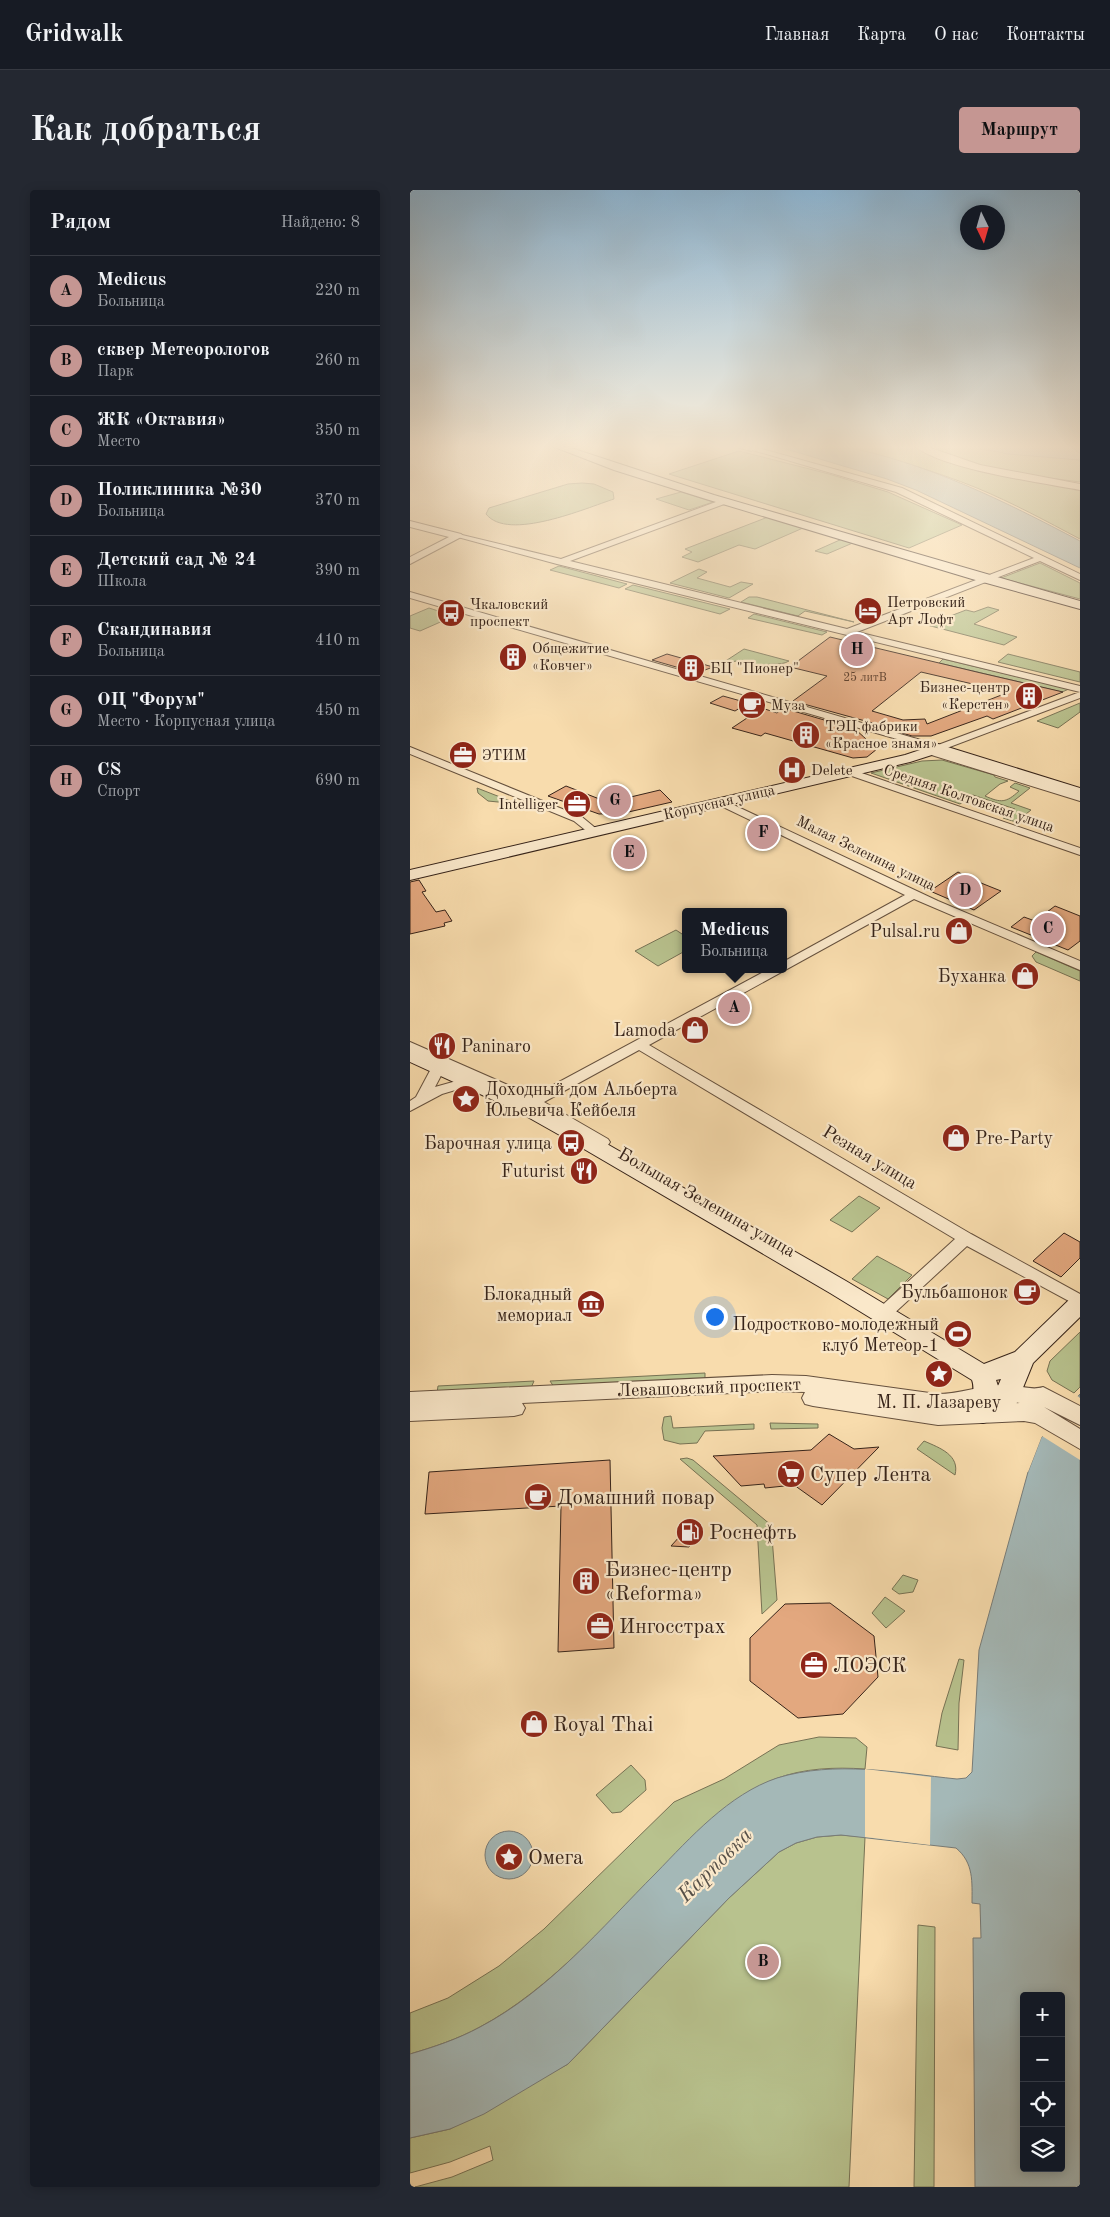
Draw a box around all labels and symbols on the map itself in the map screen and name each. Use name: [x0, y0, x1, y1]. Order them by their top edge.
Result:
north arrow: [960, 205, 1005, 250]
hotel icon: Петровский Арт Лофт: [853, 596, 883, 626]
place label: Петровский Арт Лофт: [887, 596, 965, 628]
bus stop icon: Чкаловский проспект: [436, 598, 466, 628]
place label: Чкаловский проспект: [470, 598, 548, 630]
pin: H: [841, 631, 873, 669]
building icon: Общежитие «Ковчег»: [498, 642, 528, 672]
place label: Общежитие «Ковчег»: [532, 642, 609, 674]
building icon: БЦ "Пионер": [676, 653, 706, 683]
place label: БЦ "Пионер": [710, 662, 799, 677]
house number: 25 литВ: [843, 671, 887, 684]
place label: Бизнес-центр «Керстен»: [919, 681, 1010, 713]
building icon: Бизнес-центр «Керстен»: [1014, 681, 1044, 711]
cafe icon: Муза: [737, 690, 767, 720]
place label: Муза: [771, 699, 806, 714]
building icon: ТЭЦ фабрики «Красное знамя»: [791, 720, 821, 750]
place label: ТЭЦ фабрики «Красное знамя»: [825, 720, 937, 752]
office icon: ЭТИМ: [448, 740, 478, 770]
place label: ЭТИМ: [482, 749, 526, 764]
hospital icon: Delete: [777, 755, 807, 785]
street label: Средняя Колтовская улица: [881, 763, 1056, 836]
place label: Delete: [811, 764, 853, 779]
pin: G: [599, 782, 631, 820]
street label: Корпусная улица: [662, 783, 777, 824]
office icon: Intelliger: [562, 789, 592, 819]
place label: Intelliger: [499, 798, 558, 813]
pin: F: [747, 814, 779, 852]
street label: Малая Зеленина улица: [794, 814, 938, 895]
pin: E: [613, 834, 645, 872]
pin: D: [949, 872, 981, 910]
pin: C: [1032, 910, 1064, 948]
shop icon: Pulsal.ru: [944, 916, 974, 946]
place label: Pulsal.ru: [870, 923, 940, 941]
shop icon: Буханка: [1010, 961, 1040, 991]
place label: Буханка: [938, 968, 1006, 986]
pin: A: [718, 989, 750, 1027]
shop icon: Lamoda: [680, 1015, 710, 1045]
place label: Lamoda: [614, 1022, 676, 1040]
restaurant icon: Paninaro: [427, 1031, 457, 1061]
place label: Paninaro: [461, 1038, 531, 1056]
place label: Доходный дом Альберта Юльевича Кейбеля: [485, 1081, 678, 1120]
place icon: Доходный дом Альберта Юльевича Кейбеля: [451, 1084, 481, 1114]
street label: Резная улица: [819, 1123, 920, 1193]
shop icon: Pre-Party: [941, 1123, 971, 1153]
bus stop icon: Барочная улица: [556, 1128, 586, 1158]
place label: Pre-Party: [975, 1130, 1054, 1148]
place label: Барочная улица: [424, 1135, 552, 1153]
street label: Большая Зеленина улица: [615, 1145, 798, 1261]
restaurant icon: Futurist: [569, 1156, 599, 1186]
place label: Futurist: [501, 1163, 565, 1181]
cafe icon: Бульбашонок: [1012, 1277, 1042, 1307]
place label: Бульбашонок: [901, 1284, 1008, 1302]
place label: Блокадный мемориал: [483, 1286, 572, 1325]
museum icon: Блокадный мемориал: [576, 1289, 606, 1319]
your location: [702, 1304, 728, 1330]
place label: Подростково-молодежный клуб Метеор-1: [733, 1316, 939, 1355]
sports icon: Подростково-молодежный клуб Метеор-1: [943, 1319, 973, 1349]
place icon: М. П. Лазареву: [924, 1359, 954, 1389]
street label: Левашовский проспект: [617, 1376, 801, 1400]
place label: М. П. Лазареву: [877, 1394, 1002, 1412]
supermarket icon: Супер Лента: [776, 1459, 806, 1489]
place label: Супер Лента: [810, 1465, 931, 1486]
cafe icon: Домашний повар: [523, 1482, 553, 1512]
place label: Домашний повар: [557, 1488, 715, 1509]
fuel station icon: Роснефть: [675, 1517, 705, 1547]
place label: Роснефть: [709, 1523, 797, 1544]
place label: Бизнес-центр «Reforma»: [605, 1560, 732, 1605]
building icon: Бизнес-центр «Reforma»: [571, 1566, 601, 1596]
office icon: Ингосстрах: [585, 1611, 615, 1641]
place label: Ингосстрах: [619, 1617, 726, 1638]
office icon: ЛОЭСК: [799, 1650, 829, 1680]
place label: ЛОЭСК: [833, 1656, 907, 1677]
shop icon: Royal Thai: [519, 1709, 549, 1739]
place label: Royal Thai: [553, 1715, 653, 1736]
water label: Карповка: [673, 1824, 757, 1908]
place icon: Омега: [494, 1842, 524, 1872]
place label: Омега: [528, 1848, 583, 1869]
pin: B: [747, 1943, 779, 1981]

